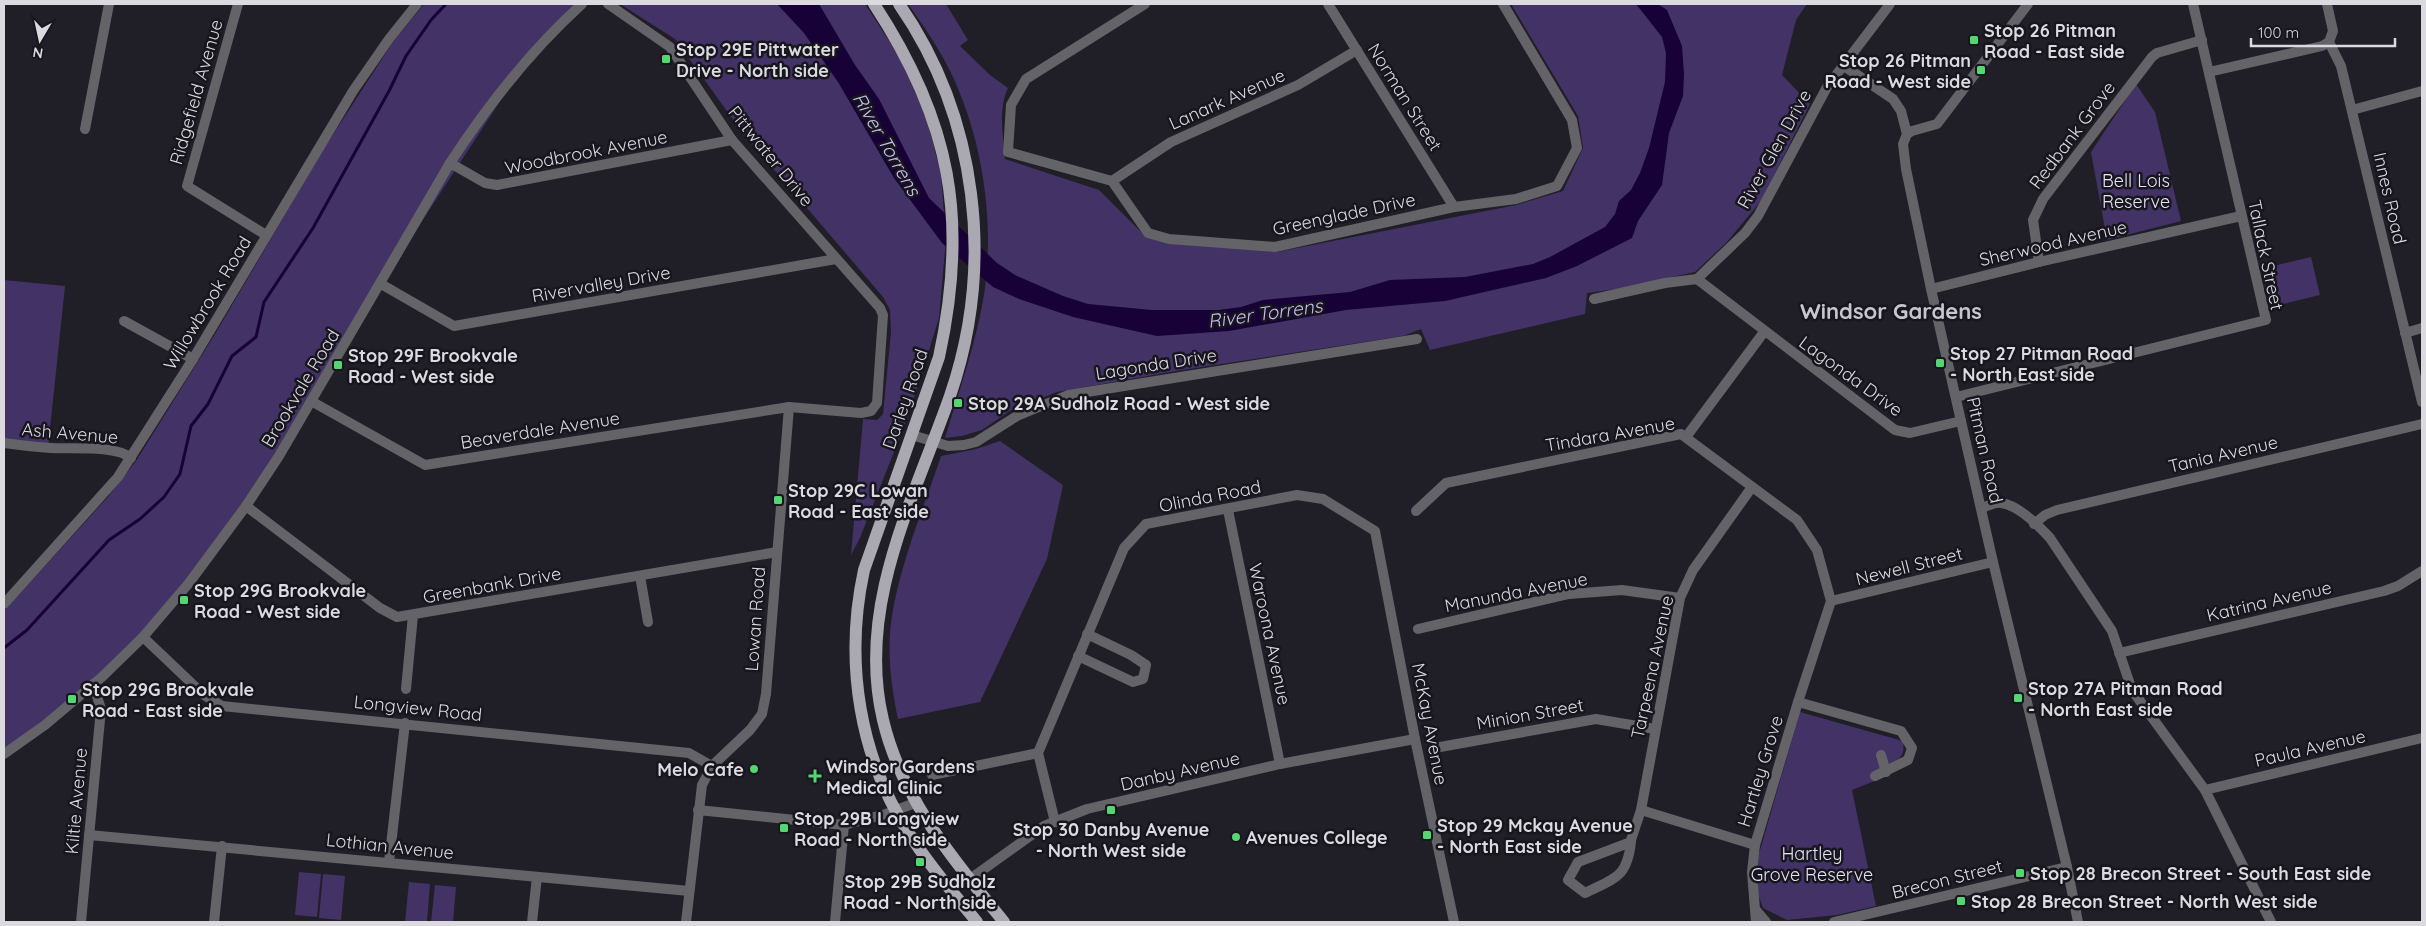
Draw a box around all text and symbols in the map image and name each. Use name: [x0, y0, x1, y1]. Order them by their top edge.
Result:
north arrow: [15, 15, 65, 65]
scale bar: [2251, 15, 2395, 47]
street label: Ridgefield Avenue: [164, 17, 228, 167]
place label: Stop 26 Pitman Road - East side: [1984, 19, 2125, 63]
text: 100 m: [2258, 23, 2299, 42]
marker: Stop 26 Pitman Road - East side: [1968, 34, 1980, 46]
place label: Stop 29E Pittwater Drive - North side: [676, 38, 839, 82]
street label: Norman Street: [1363, 39, 1447, 155]
text: N: [31, 43, 44, 63]
place label: Stop 26 Pitman Road - West side: [1824, 49, 1971, 93]
marker: Stop 29E Pittwater Drive - North side: [660, 53, 672, 65]
street label: Lanark Avenue: [1165, 63, 1289, 135]
marker: Stop 26 Pitman Road - West side: [1975, 64, 1987, 76]
street label: Redbank Grove: [2024, 76, 2120, 194]
street label: River Glen Drive: [1732, 85, 1816, 213]
water label: River Torrens: [848, 88, 927, 201]
street label: Pittwater Drive: [723, 101, 819, 211]
street label: Woodbrook Avenue: [503, 125, 669, 179]
street label: Innes Road: [2368, 150, 2412, 246]
park label: Bell Lois Reserve: [2102, 169, 2170, 213]
street label: Greenglade Drive: [1271, 188, 1417, 240]
street label: Tallack Street: [2243, 198, 2289, 312]
street label: Sherwood Avenue: [1977, 215, 2129, 271]
street label: Willowbrook Road: [158, 232, 256, 374]
street label: Rivervalley Drive: [530, 260, 672, 308]
water label: River Torrens: [1206, 293, 1325, 333]
district label: Windsor Gardens: [1800, 297, 1982, 325]
street label: Brookvale Road: [256, 325, 344, 451]
street label: Lagonda Drive: [1795, 331, 1907, 421]
place label: Stop 27 Pitman Road - North East side: [1950, 342, 2133, 386]
street label: Lagonda Drive: [1094, 343, 1218, 385]
place label: Stop 29F Brookvale Road - West side: [348, 344, 518, 388]
street label: Darley Road: [877, 346, 933, 452]
marker: Stop 27 Pitman Road - North East side: [1934, 357, 1946, 369]
marker: Stop 29F Brookvale Road - West side: [332, 359, 344, 371]
place label: Stop 29A Sudholz Road - West side: [968, 392, 1270, 415]
street label: Pitman Road: [1962, 395, 2008, 505]
marker: Stop 29A Sudholz Road - West side: [952, 397, 964, 409]
street label: Beaverdale Avenue: [459, 406, 621, 454]
street label: Tindara Avenue: [1543, 411, 1677, 457]
street label: Ash Avenue: [21, 417, 119, 449]
street label: Tania Avenue: [2166, 430, 2280, 478]
street label: Olinda Road: [1157, 475, 1263, 517]
place label: Stop 29C Lowan Road - East side: [788, 479, 929, 523]
marker: Stop 29C Lowan Road - East side: [772, 494, 784, 506]
street label: Newell Street: [1853, 542, 1965, 590]
street label: Waroona Avenue: [1244, 561, 1296, 707]
street label: Greenbank Drive: [421, 562, 563, 608]
street label: Lowan Road: [740, 566, 770, 672]
street label: Manunda Avenue: [1443, 567, 1589, 617]
street label: Katrina Avenue: [2204, 575, 2334, 627]
place label: Stop 29G Brookvale Road - West side: [194, 579, 366, 623]
street label: Tarpeena Avenue: [1626, 593, 1678, 741]
marker: Stop 29G Brookvale Road - West side: [178, 594, 190, 606]
street label: McKay Avenue: [1407, 661, 1453, 787]
place label: Stop 27A Pitman Road - North East side: [2028, 677, 2223, 721]
place label: Stop 29G Brookvale Road - East side: [82, 678, 254, 722]
street label: Longview Road: [353, 690, 483, 726]
marker: Stop 27A Pitman Road - North East side: [2012, 692, 2024, 704]
marker: Stop 29G Brookvale Road - East side: [66, 693, 78, 705]
street label: Minion Street: [1475, 693, 1585, 735]
street label: Hartley Grove: [1732, 712, 1788, 830]
street label: Paula Avenue: [2252, 724, 2368, 772]
street label: Danby Avenue: [1118, 746, 1242, 796]
street label: Kiltie Avenue: [60, 747, 92, 855]
place label: Windsor Gardens Medical Clinic: [826, 755, 975, 799]
place label: Melo Cafe: [657, 758, 744, 781]
marker: Melo Cafe: [748, 763, 760, 775]
marker: Windsor Gardens Medical Clinic: [808, 769, 822, 783]
marker: Stop 30 Danby Avenue - North West side: [1105, 804, 1117, 816]
place label: Stop 29B Longview Road - North side: [794, 807, 959, 851]
place label: Stop 29 Mckay Avenue - North East side: [1437, 814, 1633, 858]
place label: Stop 30 Danby Avenue - North West side: [1013, 818, 1209, 862]
marker: Stop 29B Longview Road - North side: [778, 822, 790, 834]
place label: Avenues College: [1246, 826, 1388, 849]
street label: Lothian Avenue: [325, 828, 455, 864]
marker: Stop 29 Mckay Avenue - North East side: [1421, 829, 1433, 841]
marker: Avenues College: [1230, 831, 1242, 843]
park label: Hartley Grove Reserve: [1751, 842, 1873, 886]
street label: Brecon Street: [1889, 854, 2005, 904]
marker: Stop 29B Sudholz Road - North side: [914, 856, 926, 868]
place label: Stop 28 Brecon Street - South East side: [2030, 862, 2371, 885]
marker: Stop 28 Brecon Street - South East side: [2014, 867, 2026, 879]
place label: Stop 29B Sudholz Road - North side: [843, 870, 997, 914]
place label: Stop 28 Brecon Street - North West side: [1971, 890, 2318, 913]
marker: Stop 28 Brecon Street - North West side: [1955, 895, 1967, 907]

